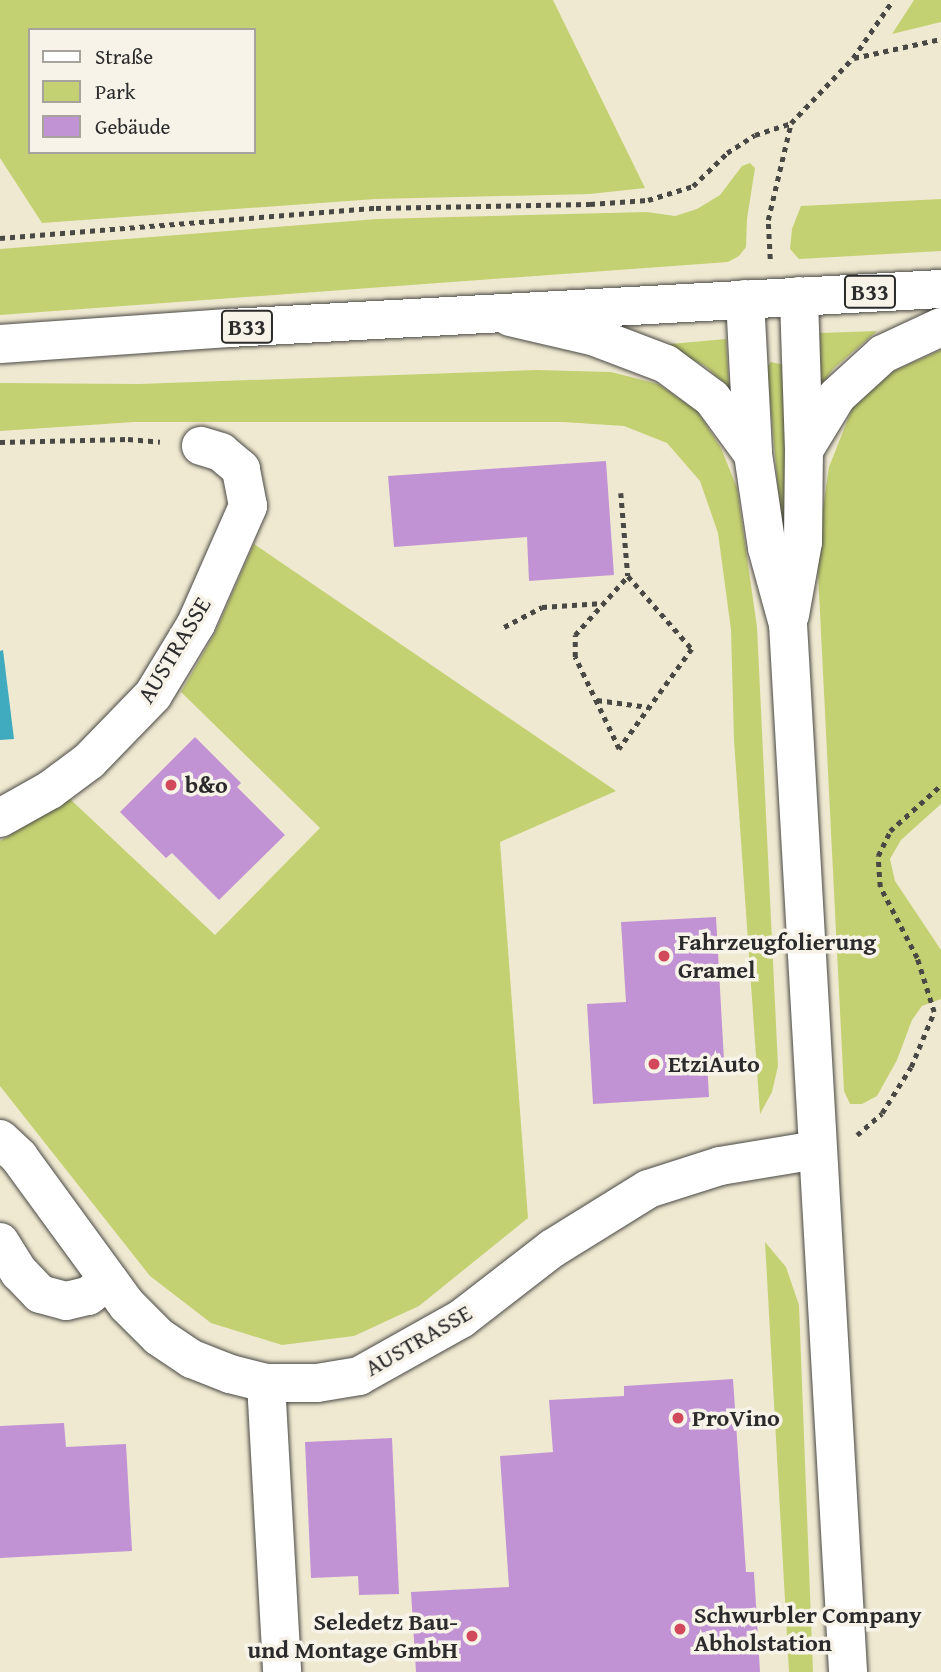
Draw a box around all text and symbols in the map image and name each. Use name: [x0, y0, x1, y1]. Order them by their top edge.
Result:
legend: [28, 28, 256, 154]
text: Straße: [95, 41, 153, 72]
text: Park: [95, 76, 136, 107]
text: Gebäude: [95, 111, 170, 142]
road number: B33: [844, 272, 896, 312]
road number: B33: [221, 308, 273, 346]
street label: AUSTRASSE: [131, 592, 217, 708]
place label: b&o: [185, 771, 228, 799]
marker: b&o: [163, 777, 179, 793]
place label: Fahrzeugfolierung Gramel: [678, 928, 876, 984]
marker: Fahrzeugfolierung Gramel: [656, 948, 672, 964]
place label: EtziAuto: [668, 1050, 760, 1078]
marker: EtziAuto: [646, 1056, 662, 1072]
street label: AUSTRASSE: [359, 1298, 477, 1382]
place label: ProVino: [692, 1404, 780, 1432]
marker: ProVino: [670, 1410, 686, 1426]
place label: Schwurbler Company Abholstation: [694, 1601, 922, 1657]
place label: Seledetz Bau- und Montage GmbH: [247, 1608, 458, 1664]
marker: Schwurbler Company Abholstation: [672, 1621, 688, 1637]
marker: Seledetz Bau- und Montage GmbH: [464, 1628, 480, 1644]

